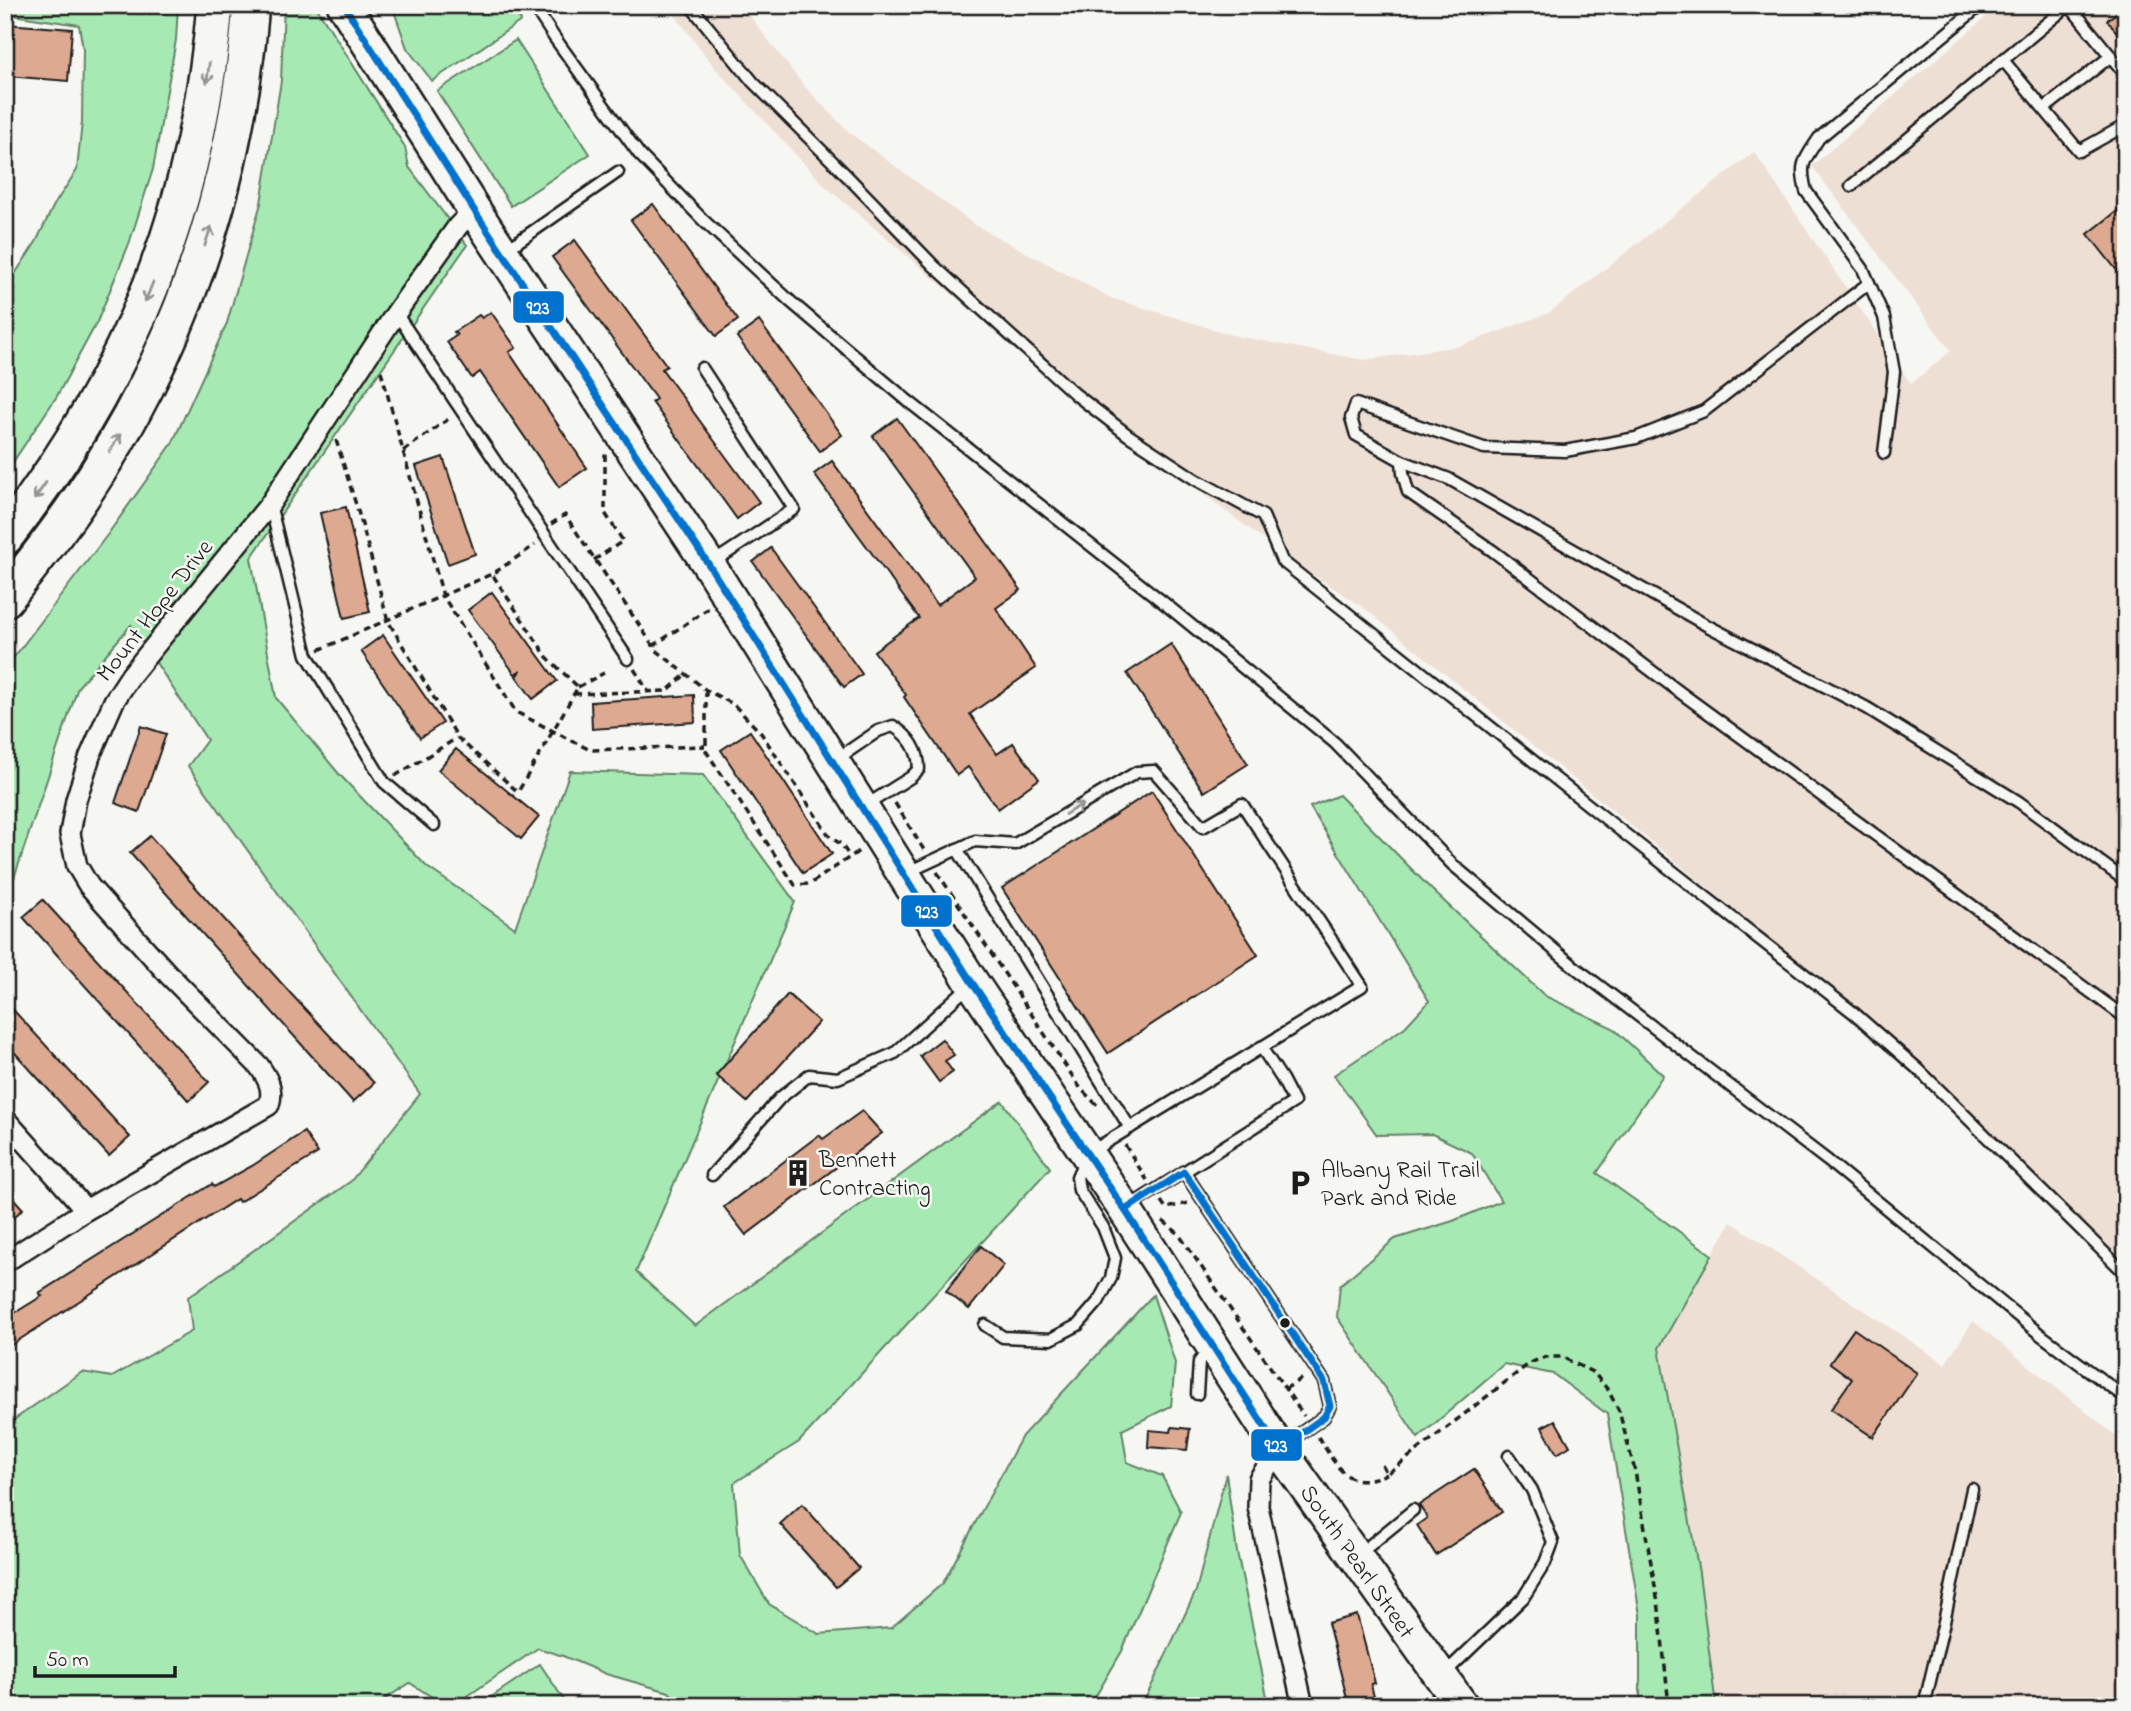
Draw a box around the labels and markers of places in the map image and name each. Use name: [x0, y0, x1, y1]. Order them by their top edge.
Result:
place label: Bennett Contracting: [818, 1144, 931, 1207]
place label: Albany Rail Trail Park and Ride: [1321, 1154, 1480, 1217]
building icon: Bennett Contracting: [783, 1158, 813, 1188]
parking icon: Albany Rail Trail Park and Ride: [1285, 1168, 1315, 1198]
unlabelled marker: [1278, 1316, 1292, 1330]

